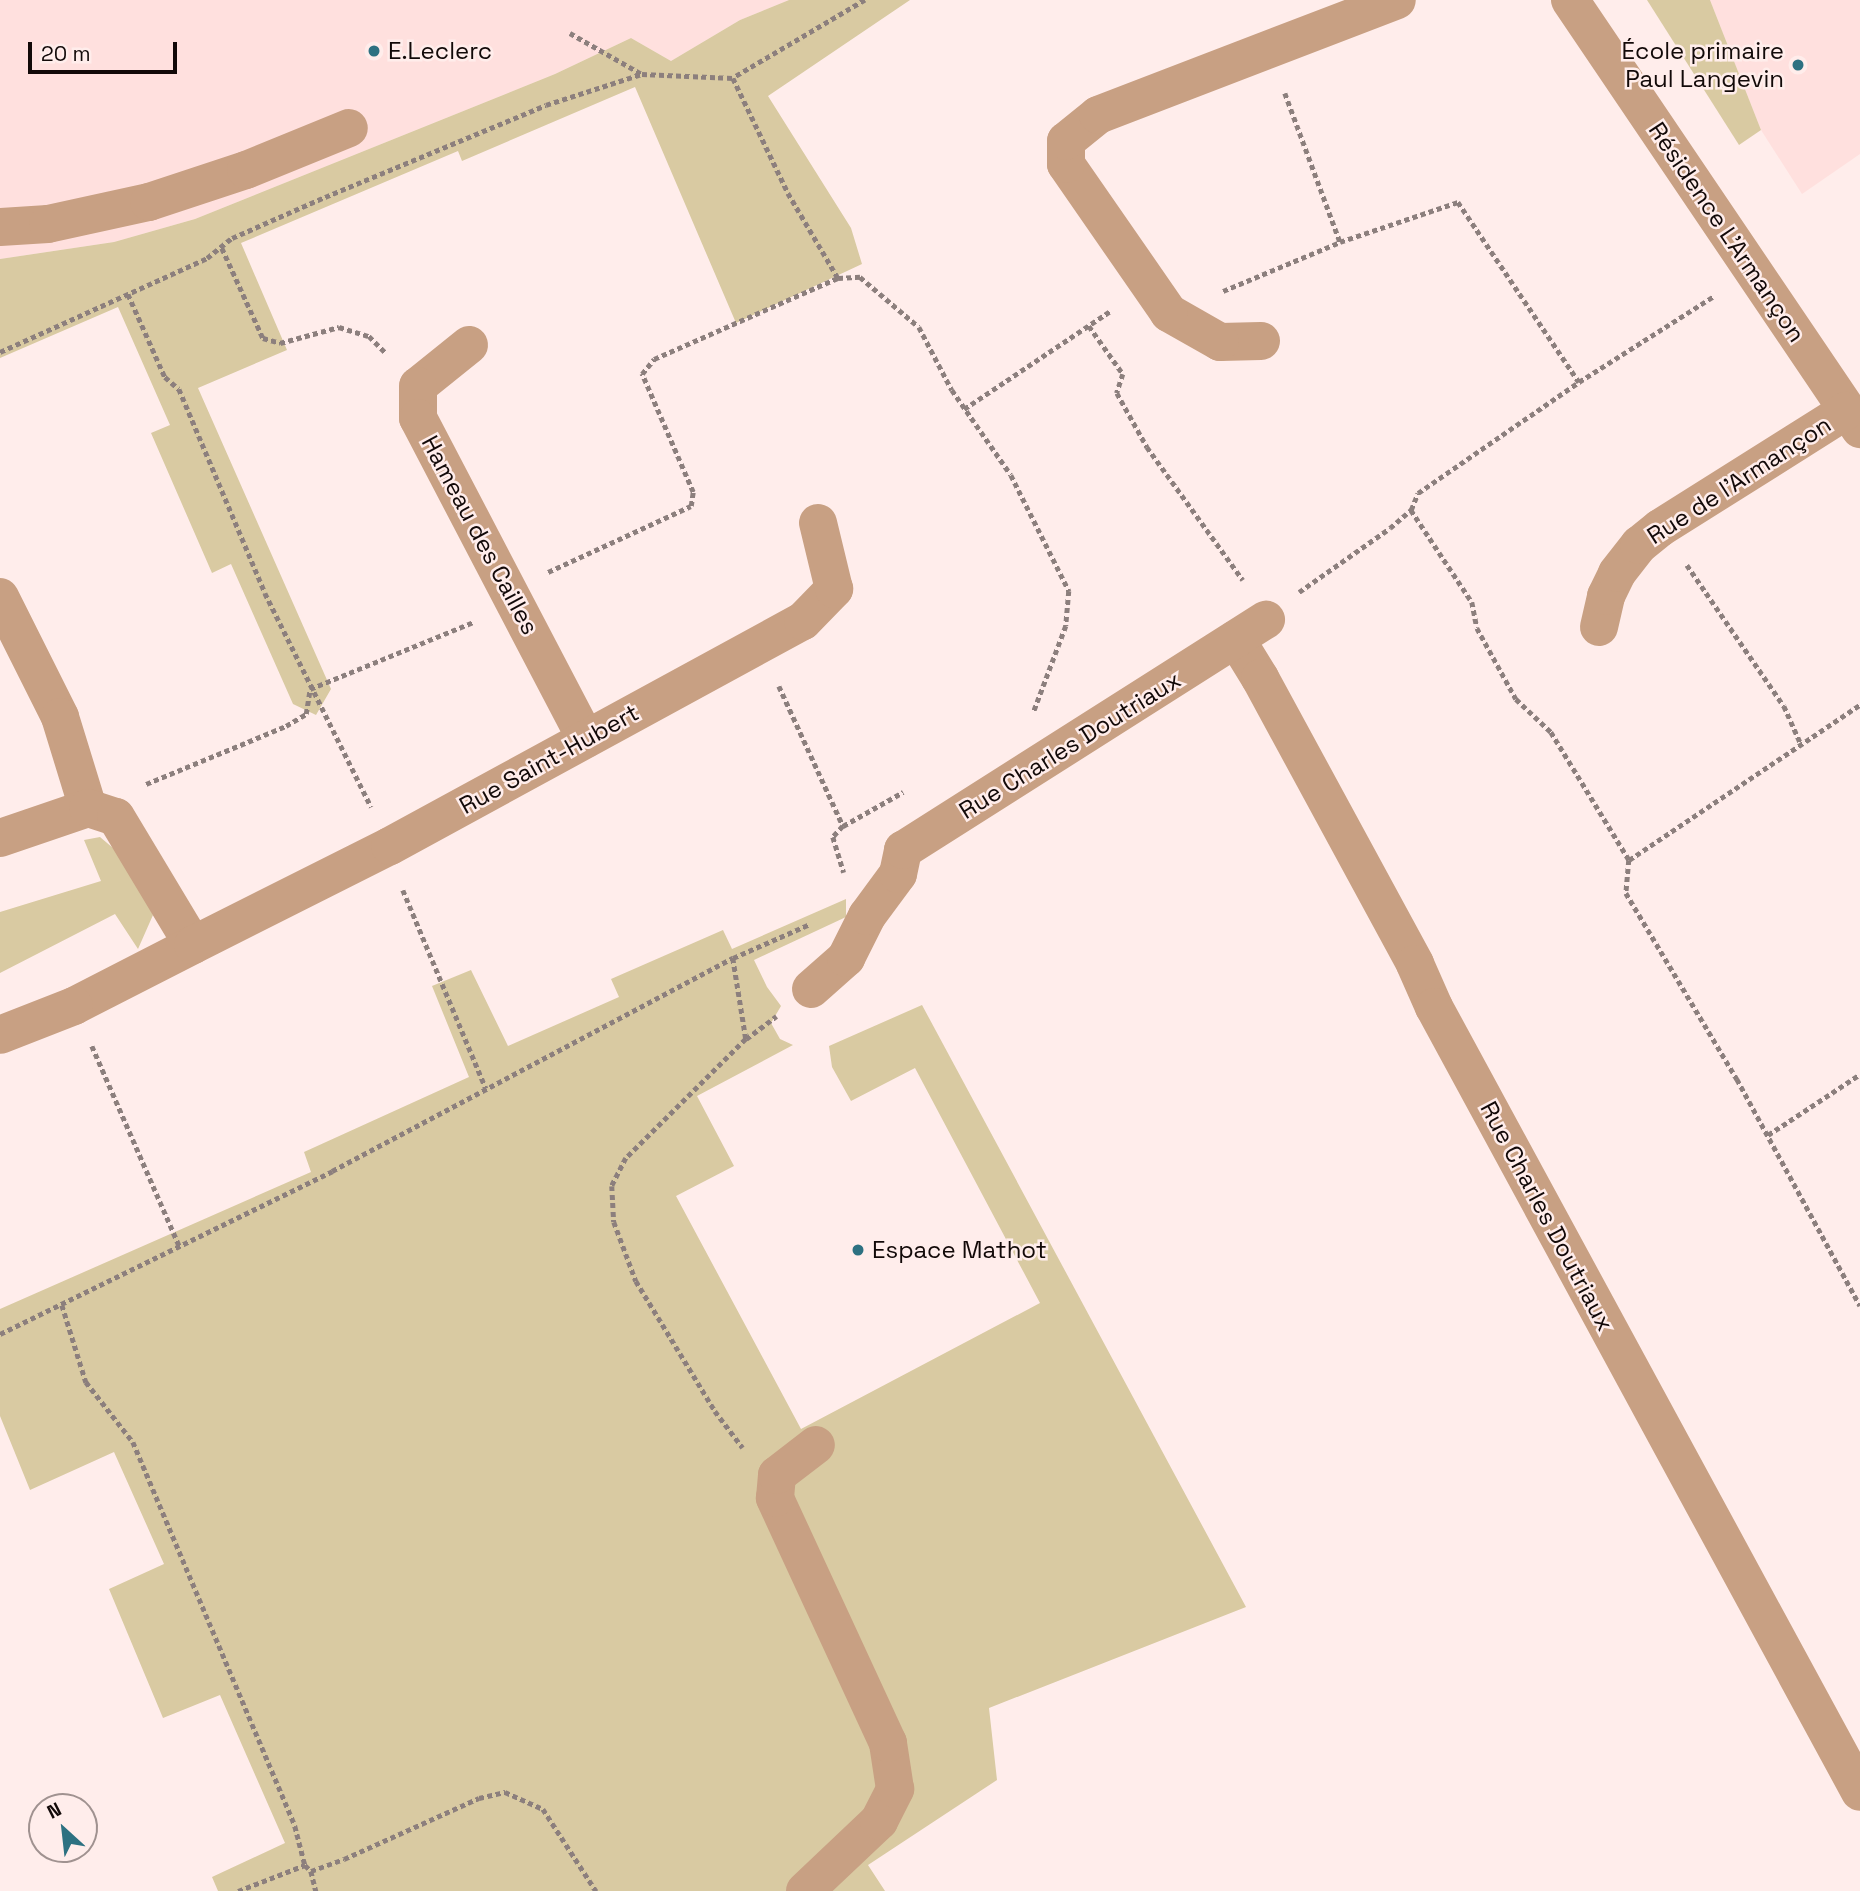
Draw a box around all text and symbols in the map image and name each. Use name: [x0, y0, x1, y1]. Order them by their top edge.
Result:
scale bar: [32, 28, 180, 72]
place label: E.Leclerc: [388, 37, 492, 65]
place label: École primaire Paul Langevin: [1622, 37, 1784, 93]
text: 20 m: [41, 40, 91, 67]
marker: E.Leclerc: [366, 43, 382, 59]
marker: École primaire Paul Langevin: [1790, 57, 1806, 73]
street label: Résidence L'Armançon: [1643, 117, 1811, 347]
street label: Rue de l'Armançon: [1642, 410, 1836, 550]
street label: Hameau des Cailles: [415, 431, 545, 639]
street label: Rue Charles Doutriaux: [954, 665, 1186, 825]
street label: Rue Saint-Hubert: [454, 698, 644, 820]
street label: Rue Charles Doutriaux: [1474, 1096, 1620, 1336]
place label: Espace Mathot: [872, 1236, 1047, 1264]
marker: Espace Mathot: [850, 1242, 866, 1258]
north arrow: [28, 1793, 98, 1863]
text: N: [43, 1797, 65, 1825]

